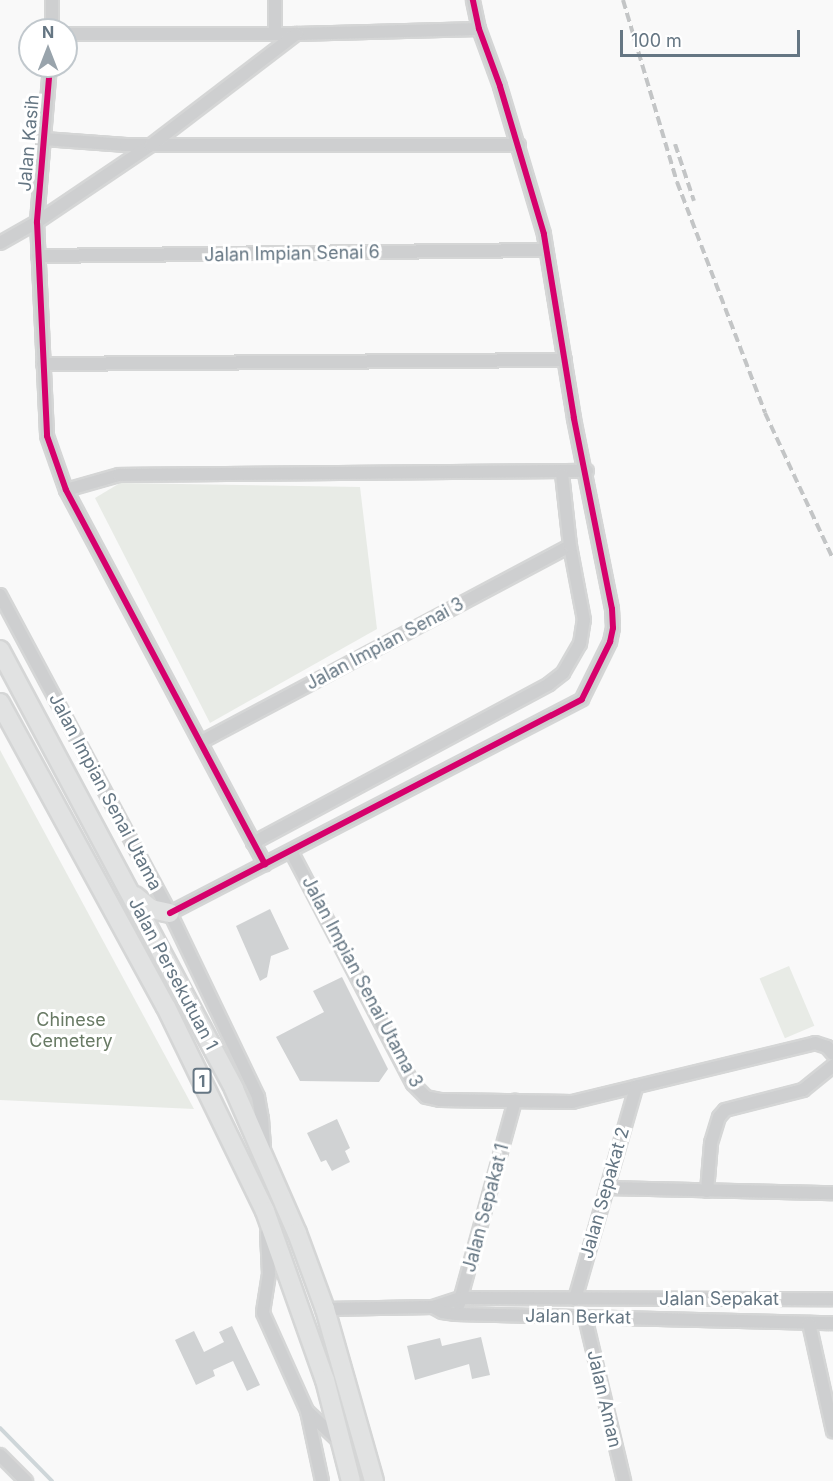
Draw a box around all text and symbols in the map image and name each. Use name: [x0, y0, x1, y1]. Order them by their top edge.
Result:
north arrow: [18, 18, 78, 78]
scale bar: [623, 18, 803, 56]
text: N: [42, 22, 54, 42]
text: 100 m: [631, 30, 682, 51]
street label: Jalan Kasih: [14, 94, 44, 192]
street label: Jalan Impian Senai 6: [204, 242, 380, 266]
street label: Jalan Impian Senai 3: [302, 593, 468, 695]
street label: Jalan Impian Senai Utama: [44, 690, 166, 894]
street label: Jalan Impian Senai Utama 3: [297, 873, 427, 1091]
street label: Jalan Persekutuan 1: [124, 894, 222, 1054]
park label: Chinese Cemetery: [29, 1010, 113, 1052]
road number: 1: [192, 1068, 212, 1094]
street label: Jalan Sepakat 2: [576, 1125, 634, 1261]
street label: Jalan Sepakat 1: [458, 1141, 514, 1275]
street label: Jalan Sepakat: [659, 1288, 779, 1310]
street label: Jalan Berkat: [525, 1305, 631, 1329]
street label: Jalan Aman: [582, 1348, 626, 1450]

